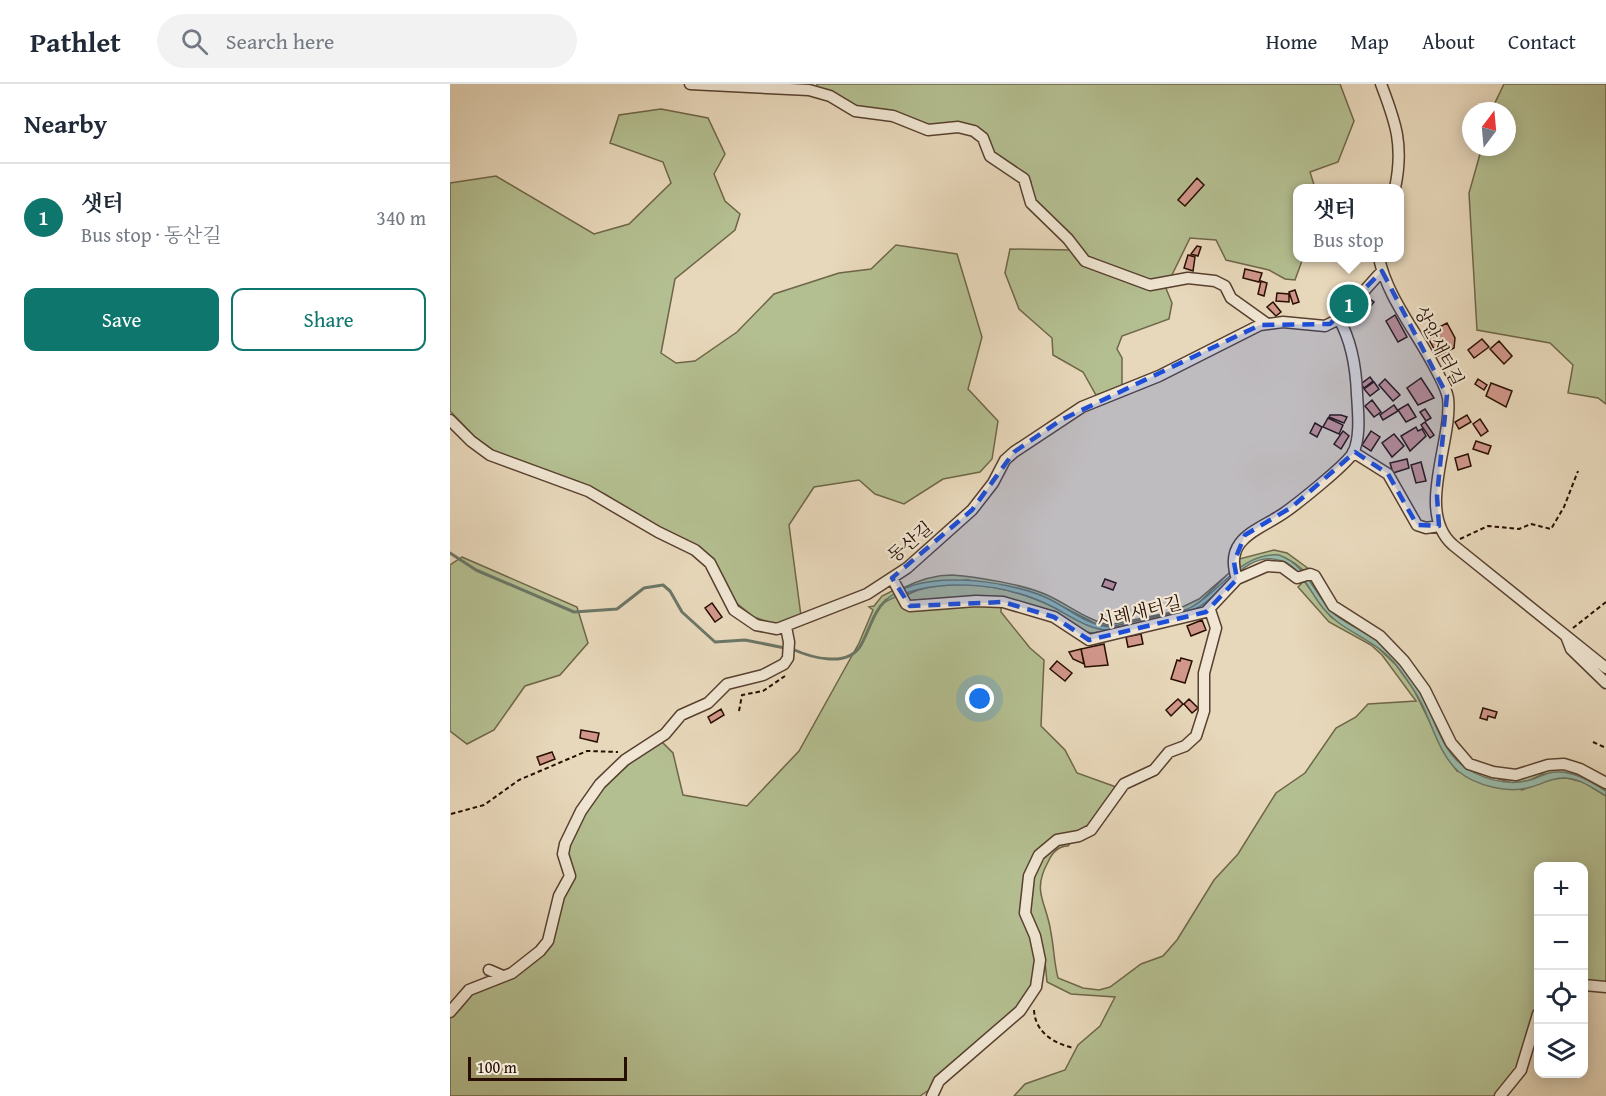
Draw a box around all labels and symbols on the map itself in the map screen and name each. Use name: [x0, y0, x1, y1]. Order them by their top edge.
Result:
north arrow: [1462, 102, 1516, 156]
pin: 1: [1330, 282, 1368, 326]
street label: 상안새터길: [1408, 301, 1471, 391]
street label: 동산길: [881, 515, 938, 569]
street label: 시례새터길: [1093, 589, 1184, 634]
your location: [965, 684, 994, 713]
scale bar: [468, 1054, 627, 1082]

